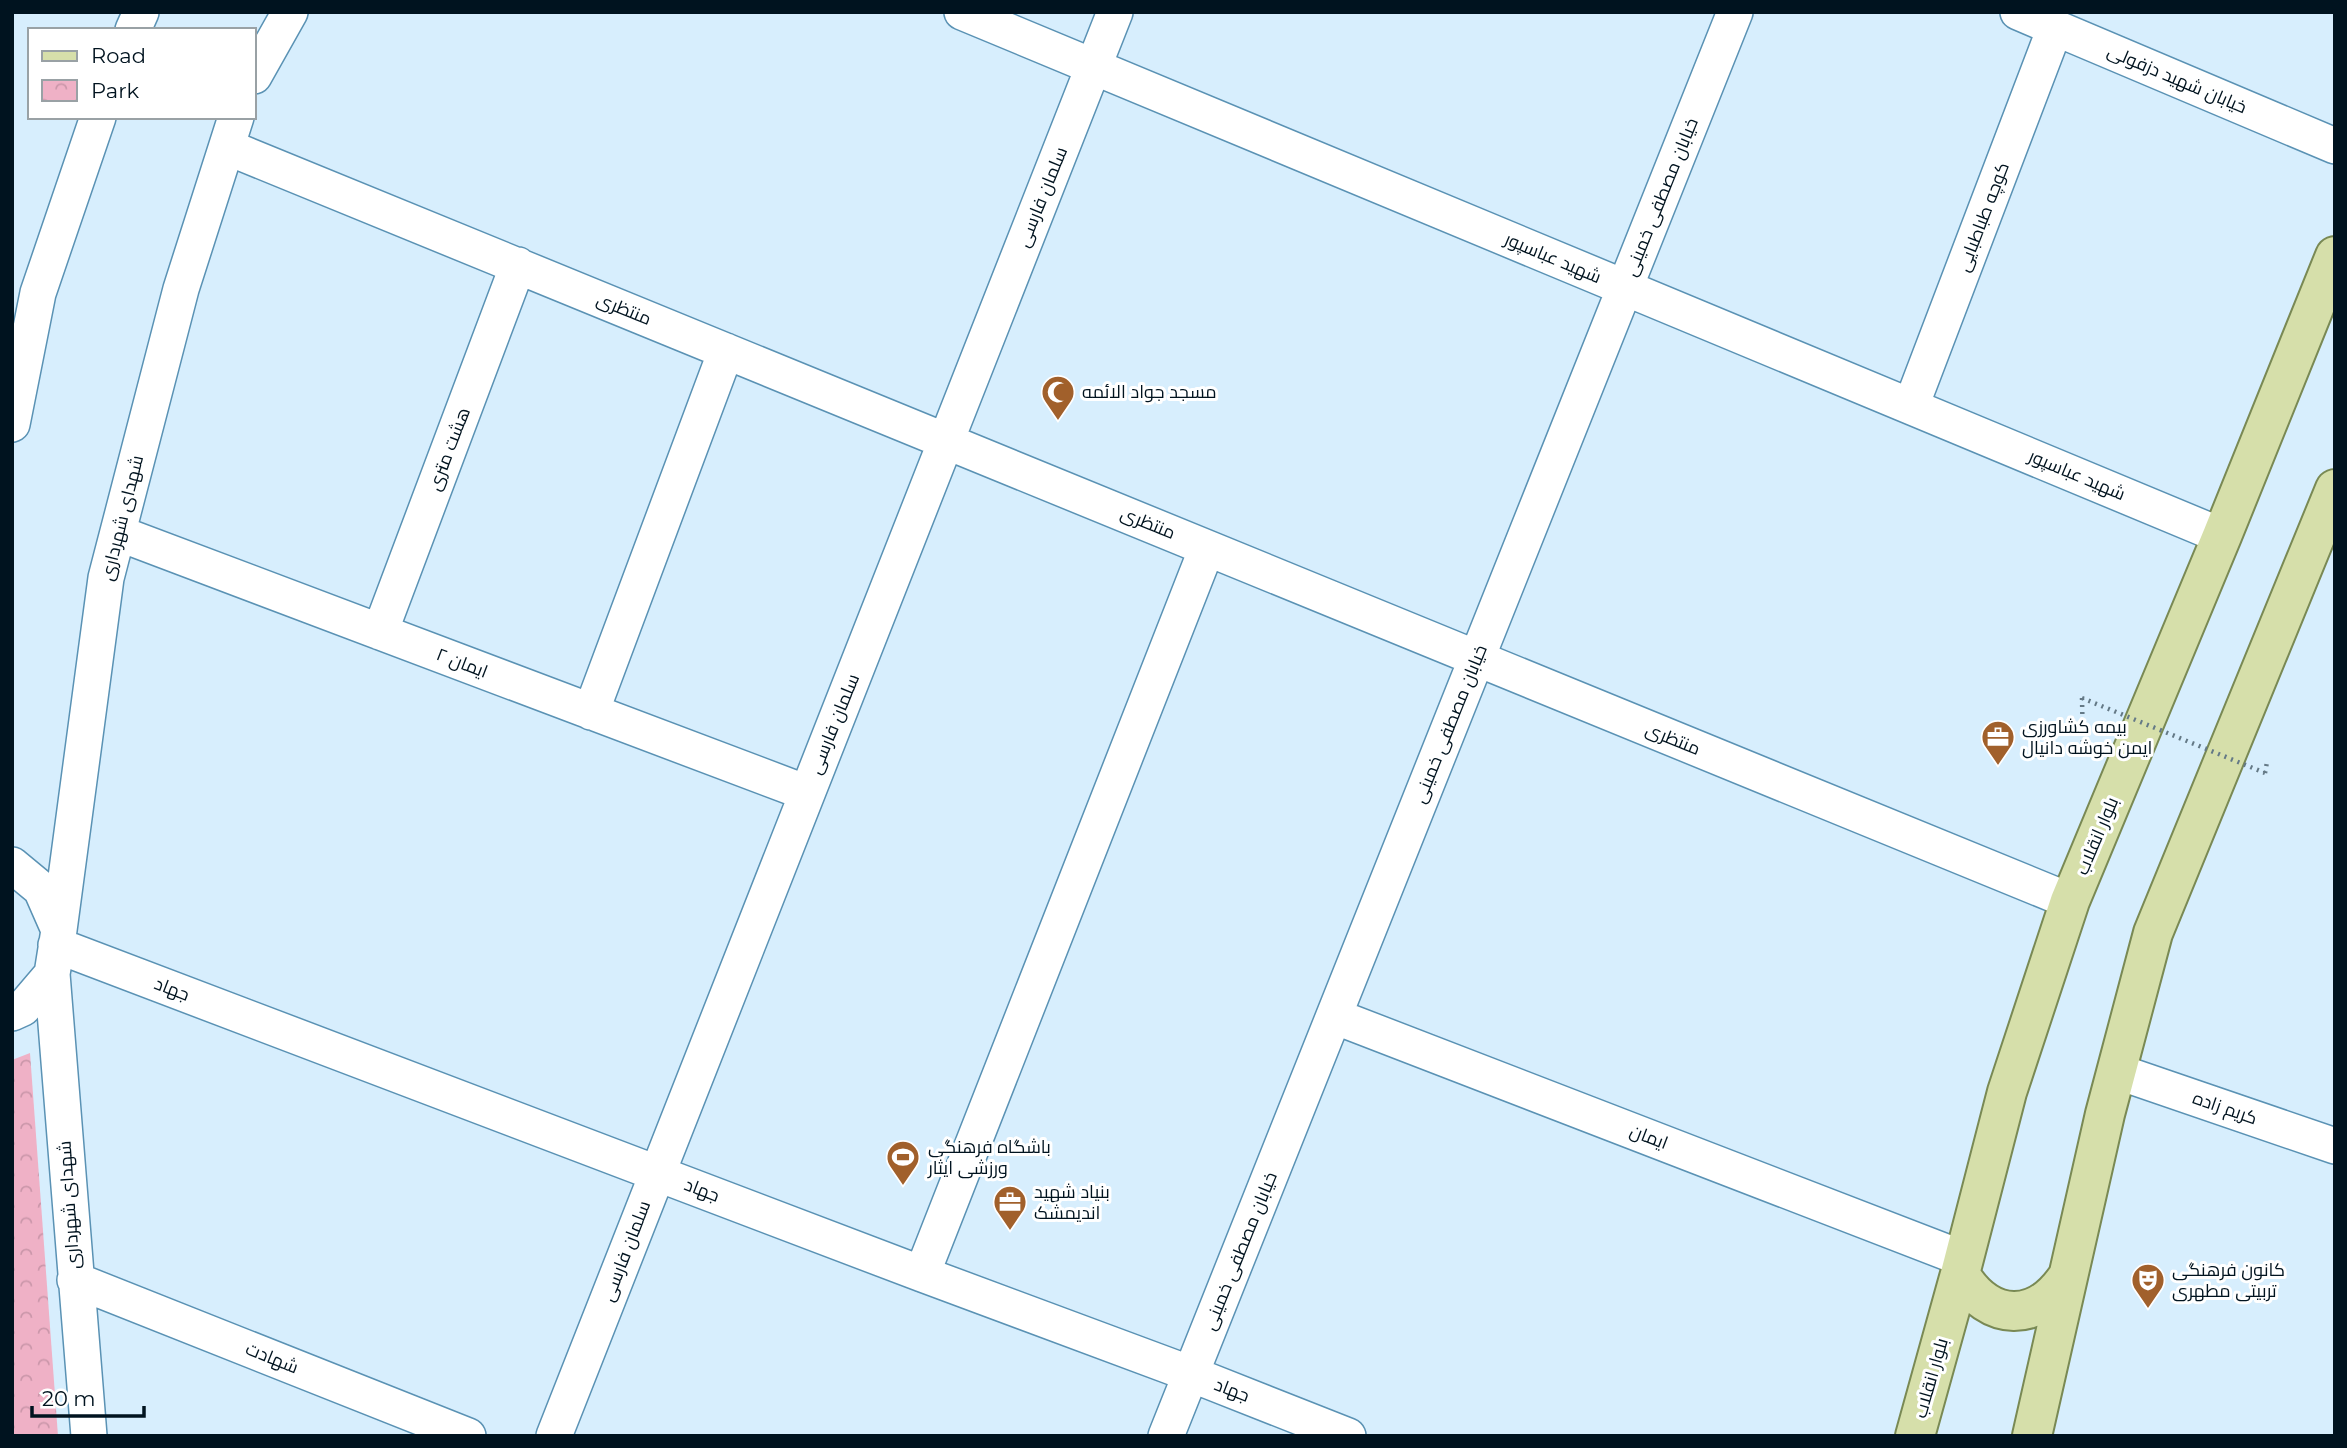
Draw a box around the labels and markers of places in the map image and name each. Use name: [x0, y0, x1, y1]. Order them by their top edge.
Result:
mosque icon: مسجد جواد الائمه: [1039, 373, 1077, 422]
place label: مسجد جواد الائمه: [1082, 381, 1217, 403]
place label: بیمه کشاورزی ایمن خوشه دانیال: [2022, 716, 2152, 759]
office icon: بیمه کشاورزی ایمن خوشه دانیال: [1979, 718, 2017, 767]
place label: باشگاه فرهنگی ورزشی ایثار: [927, 1136, 1051, 1179]
sports icon: باشگاه فرهنگی ورزشی ایثار: [884, 1138, 922, 1187]
place label: بنیاد شهید اندیمشک: [1034, 1181, 1110, 1224]
office icon: بنیاد شهید اندیمشک: [991, 1183, 1029, 1232]
place label: کانون فرهنگی تربیتی مطهری: [2172, 1259, 2285, 1302]
theatre icon: کانون فرهنگی تربیتی مطهری: [2129, 1261, 2167, 1310]

